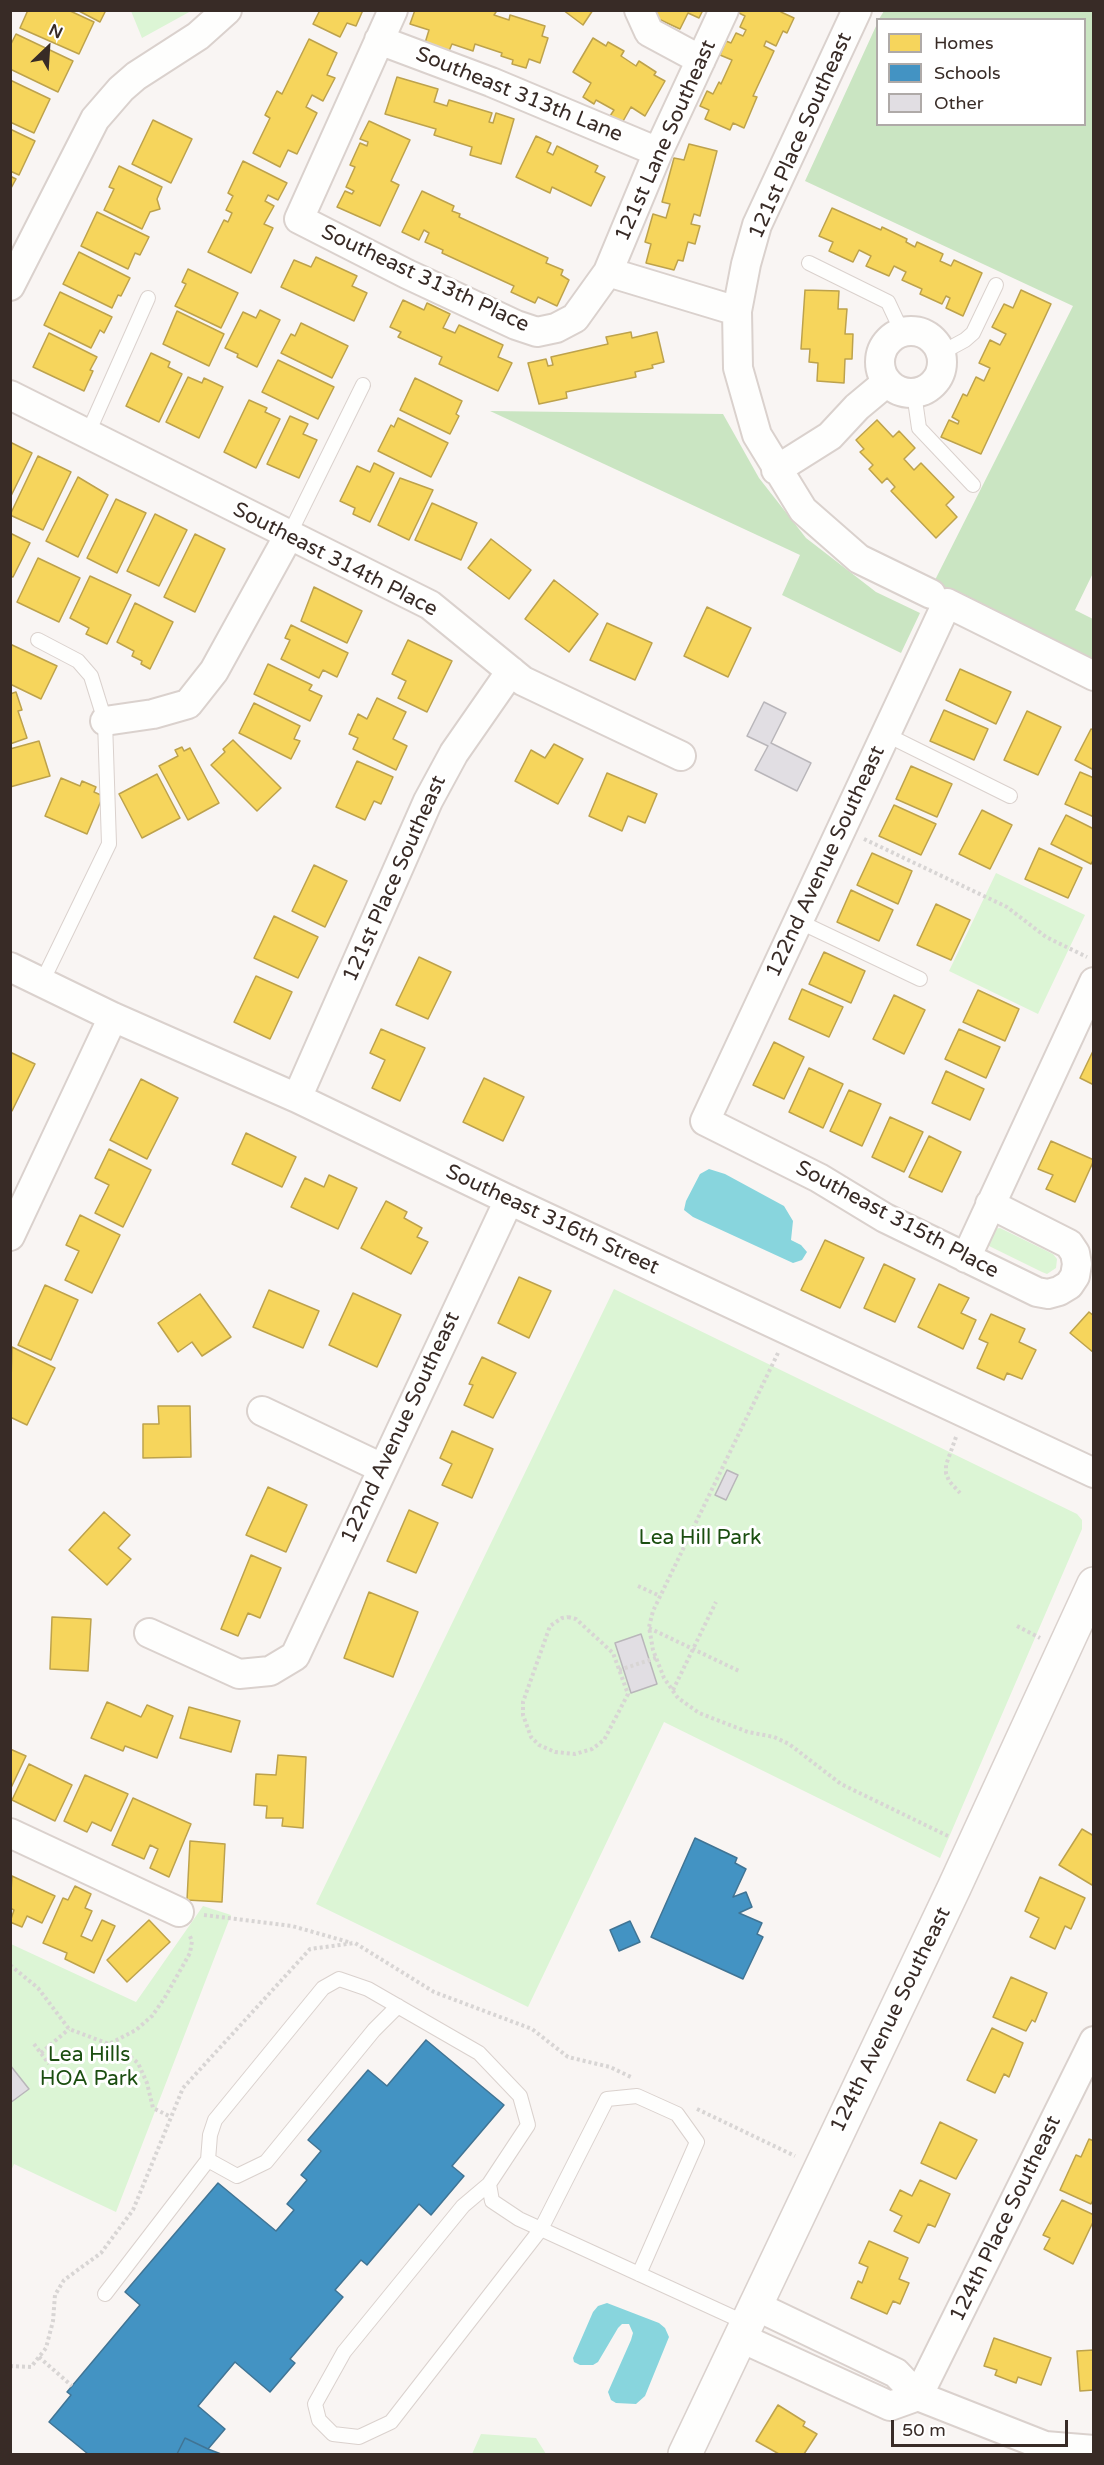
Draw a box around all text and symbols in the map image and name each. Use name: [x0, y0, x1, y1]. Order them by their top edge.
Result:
north arrow: [18, 18, 78, 78]
legend: [876, 18, 1086, 126]
text: N: [46, 20, 66, 43]
street label: 121st Place Southeast: [744, 29, 858, 243]
text: Homes: [934, 32, 994, 54]
street label: 121st Lane Southeast: [610, 36, 722, 246]
street label: Southeast 313th Lane: [412, 42, 626, 148]
text: Schools: [934, 62, 1001, 84]
text: Other: [934, 92, 984, 114]
street label: Southeast 313th Place: [317, 220, 533, 338]
street label: Southeast 314th Place: [228, 497, 442, 623]
street label: 122nd Avenue Southeast: [761, 742, 891, 982]
street label: 121st Place Southeast: [338, 772, 452, 986]
street label: Southeast 315th Place: [791, 1156, 1003, 1284]
street label: Southeast 316th Street: [441, 1159, 663, 1281]
street label: 122nd Avenue Southeast: [336, 1308, 466, 1548]
park label: Lea Hill Park: [639, 1525, 761, 1551]
street label: 124th Avenue Southeast: [825, 1903, 957, 2137]
park label: Lea Hills HOA Park: [40, 2042, 138, 2092]
street label: 124th Place Southeast: [945, 2112, 1067, 2326]
scale bar: [894, 2408, 1071, 2446]
text: 50 m: [902, 2419, 946, 2441]

